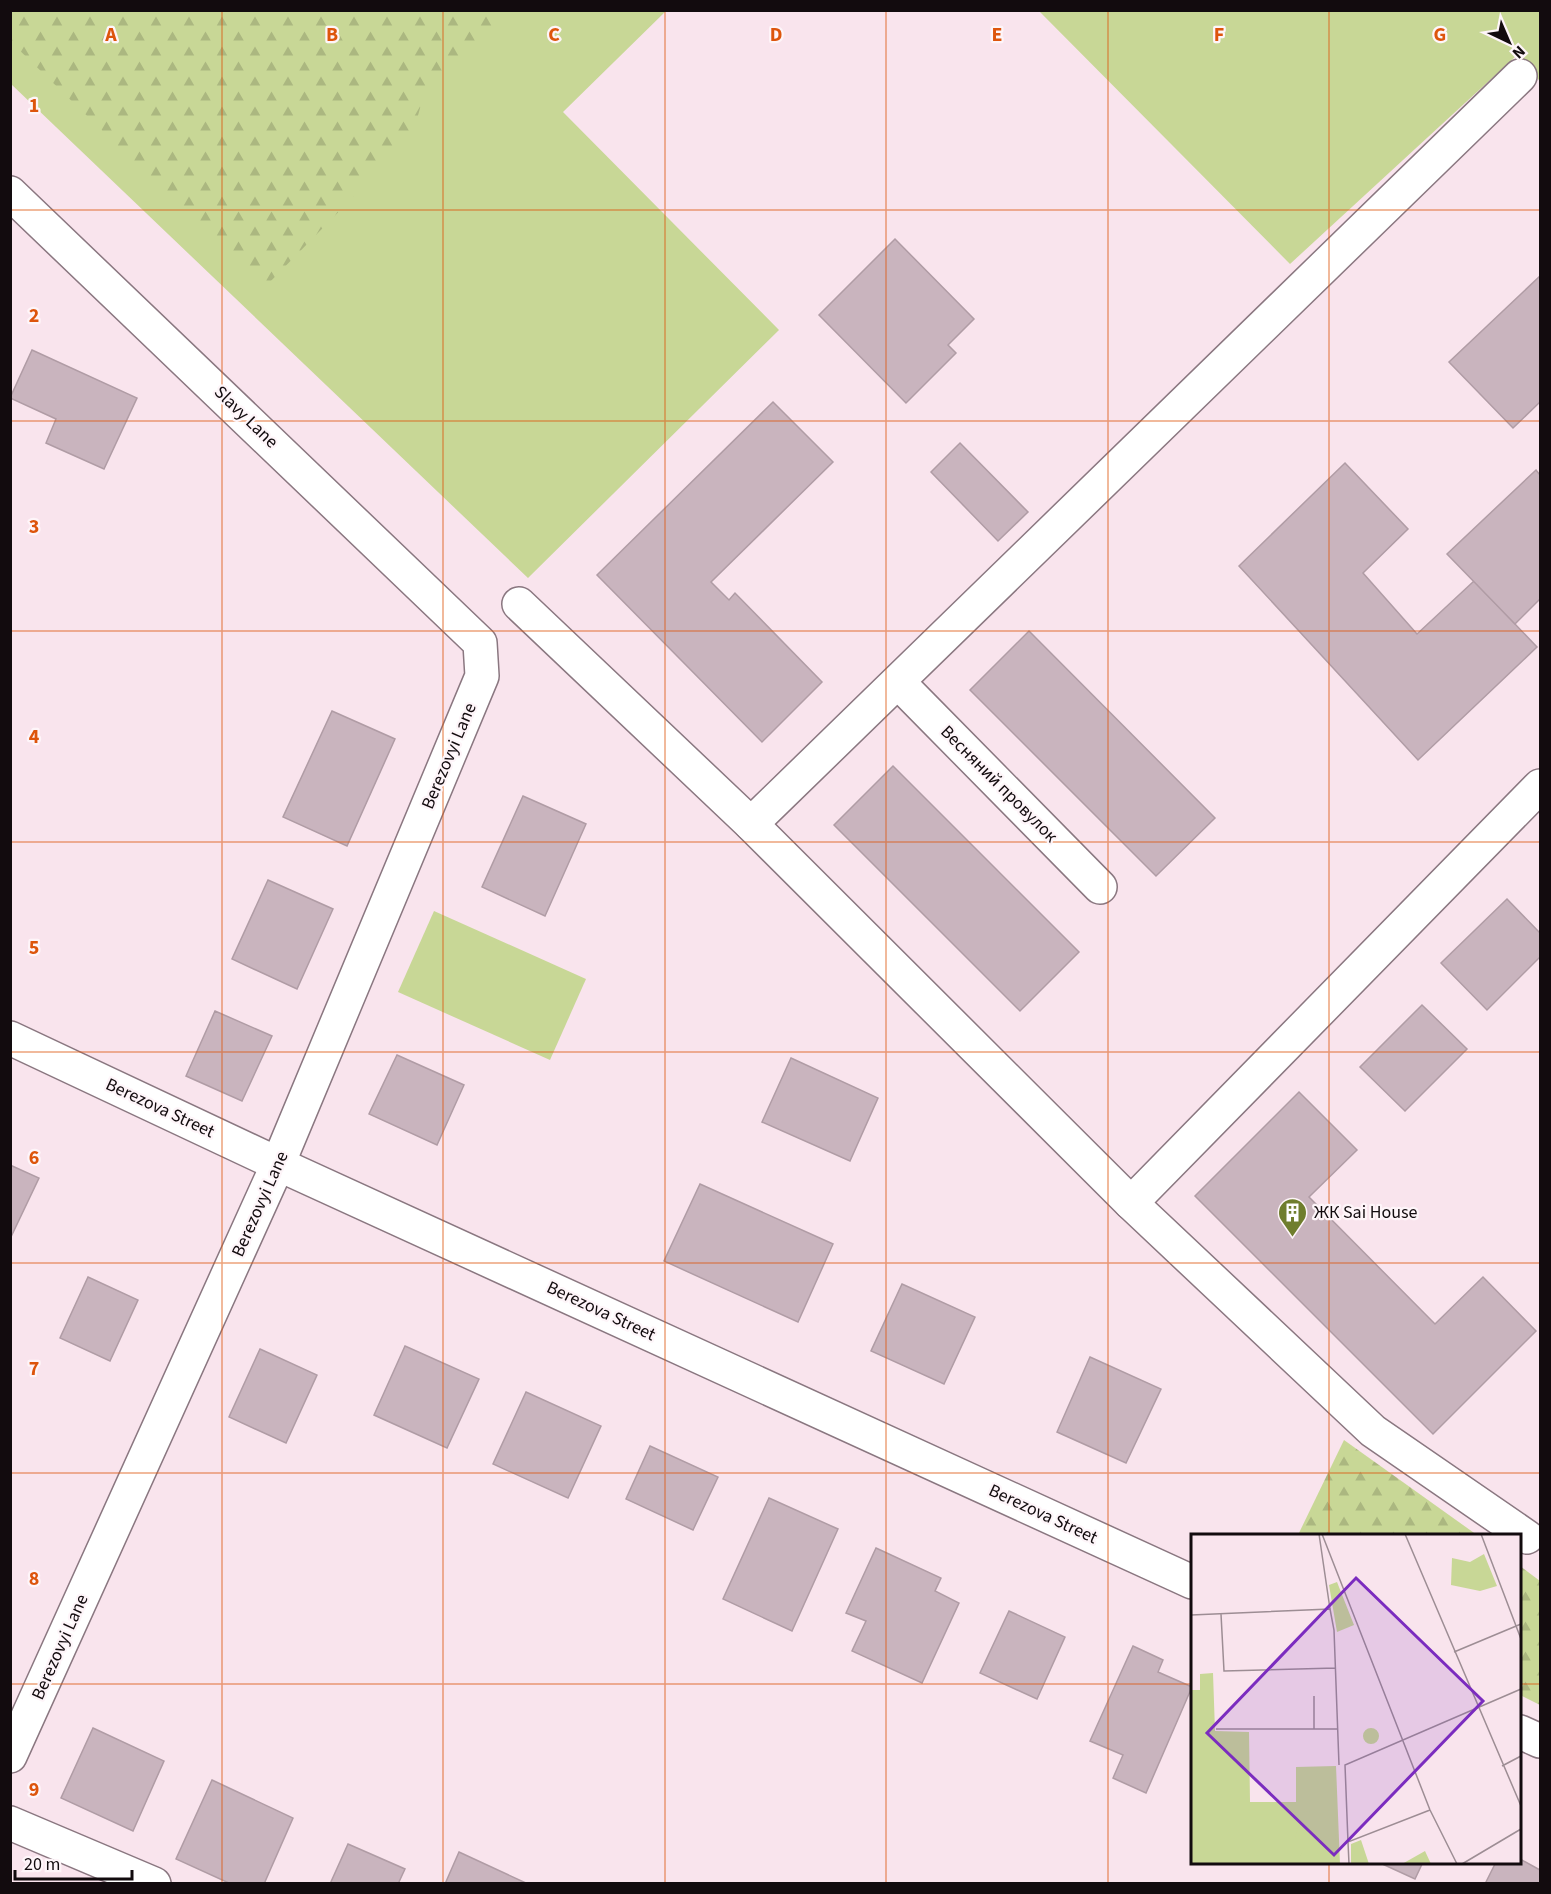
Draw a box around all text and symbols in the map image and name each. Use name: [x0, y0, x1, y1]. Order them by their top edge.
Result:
north arrow: [1479, 12, 1539, 72]
text: A: [104, 21, 117, 49]
text: B: [326, 21, 338, 49]
text: C: [548, 21, 560, 49]
text: D: [770, 21, 782, 49]
text: E: [992, 21, 1002, 49]
text: F: [1214, 21, 1224, 49]
text: G: [1434, 21, 1446, 49]
text: N: [1507, 40, 1530, 64]
text: 1: [29, 92, 39, 120]
text: 2: [29, 302, 39, 330]
street label: Slavy Lane: [208, 380, 284, 454]
text: 3: [29, 513, 39, 541]
street label: Berezovyi Lane: [415, 699, 483, 813]
street label: Весняний провулок: [935, 720, 1063, 848]
text: 4: [29, 723, 40, 751]
text: 5: [29, 934, 39, 962]
street label: Berezova Street: [101, 1072, 219, 1144]
text: 6: [29, 1144, 39, 1172]
street label: Berezovyi Lane: [226, 1147, 294, 1261]
building icon: ЖК Sai House: [1277, 1196, 1309, 1238]
place label: ЖК Sai House: [1314, 1200, 1417, 1225]
street label: Berezova Street: [542, 1275, 660, 1347]
text: 7: [29, 1355, 39, 1383]
street label: Berezova Street: [984, 1478, 1102, 1550]
inset map: [1191, 1534, 1521, 1864]
text: 8: [29, 1565, 39, 1593]
street label: Berezovyi Lane: [26, 1590, 94, 1704]
text: 9: [29, 1776, 39, 1804]
scale bar: [15, 1843, 132, 1881]
text: 20 m: [24, 1852, 60, 1877]

